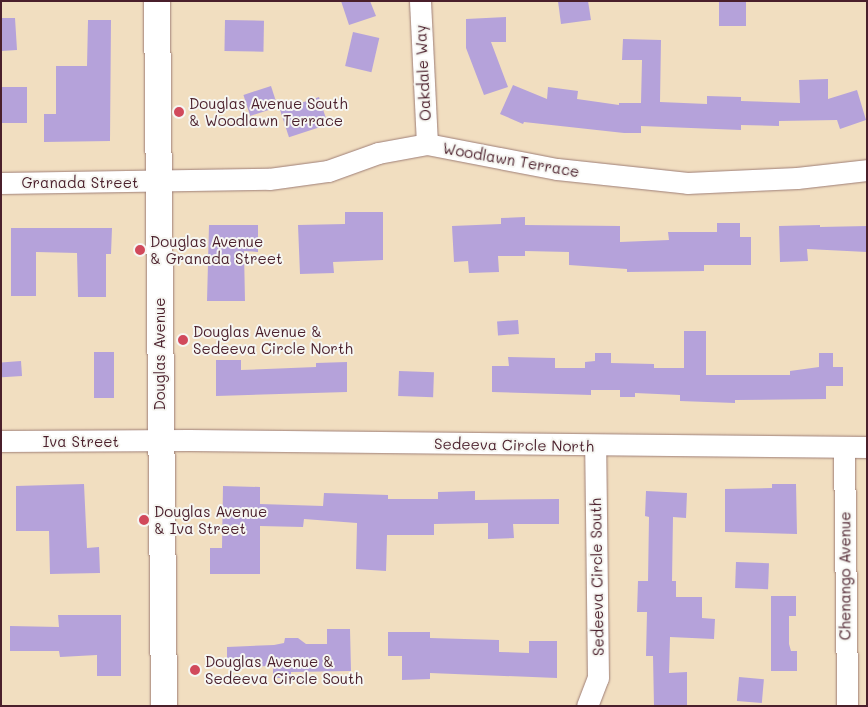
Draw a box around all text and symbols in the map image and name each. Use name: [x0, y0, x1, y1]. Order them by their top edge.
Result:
street label: Oakdale Way: [411, 24, 435, 122]
place label: Douglas Avenue South & Woodlawn Terrace: [189, 94, 348, 129]
marker: Douglas Avenue South & Woodlawn Terrace: [173, 106, 185, 118]
street label: Woodlawn Terrace: [441, 139, 581, 181]
street label: Granada Street: [21, 174, 139, 192]
place label: Douglas Avenue & Granada Street: [150, 232, 283, 267]
marker: Douglas Avenue & Granada Street: [134, 244, 146, 256]
street label: Douglas Avenue: [151, 297, 169, 411]
place label: Douglas Avenue & Sedeeva Circle North: [193, 322, 353, 357]
marker: Douglas Avenue & Sedeeva Circle North: [177, 334, 189, 346]
street label: Iva Street: [43, 433, 119, 451]
street label: Sedeeva Circle North: [434, 435, 594, 455]
street label: Sedeeva Circle South: [587, 498, 607, 656]
place label: Douglas Avenue & Iva Street: [154, 502, 267, 537]
street label: Chenango Avenue: [836, 512, 854, 640]
marker: Douglas Avenue & Iva Street: [138, 514, 150, 526]
place label: Douglas Avenue & Sedeeva Circle South: [205, 652, 363, 687]
marker: Douglas Avenue & Sedeeva Circle South: [189, 664, 201, 676]

